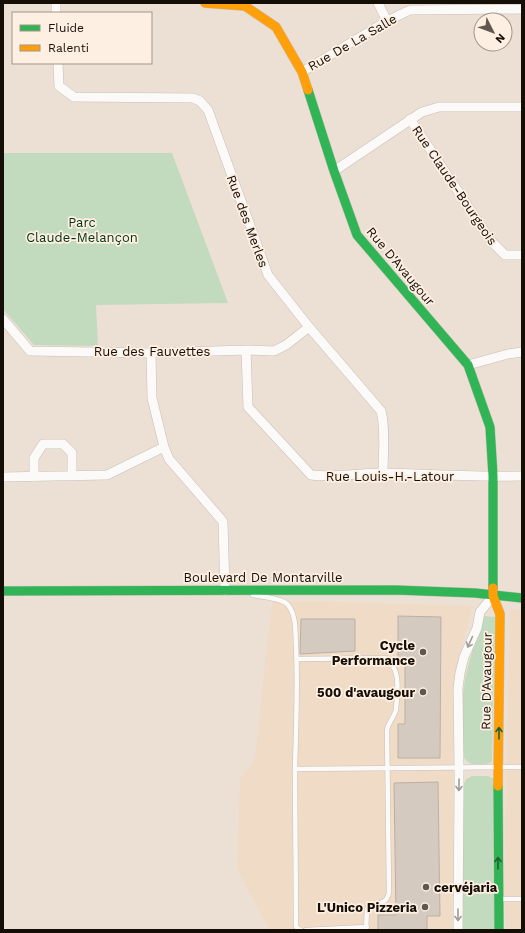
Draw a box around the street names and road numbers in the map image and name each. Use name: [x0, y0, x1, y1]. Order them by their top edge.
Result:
street label: Rue De La Salle: [305, 11, 399, 74]
street label: Rue Claude-Bourgeois: [409, 123, 500, 248]
street label: Rue des Merles: [224, 173, 271, 270]
street label: Rue D'Avaugour: [363, 224, 438, 309]
street label: Rue des Fauvettes: [94, 344, 210, 359]
street label: Rue Louis-H.-Latour: [326, 469, 454, 484]
street label: Boulevard De Montarville: [183, 570, 343, 585]
street label: Rue D'Avaugour: [478, 632, 495, 730]

